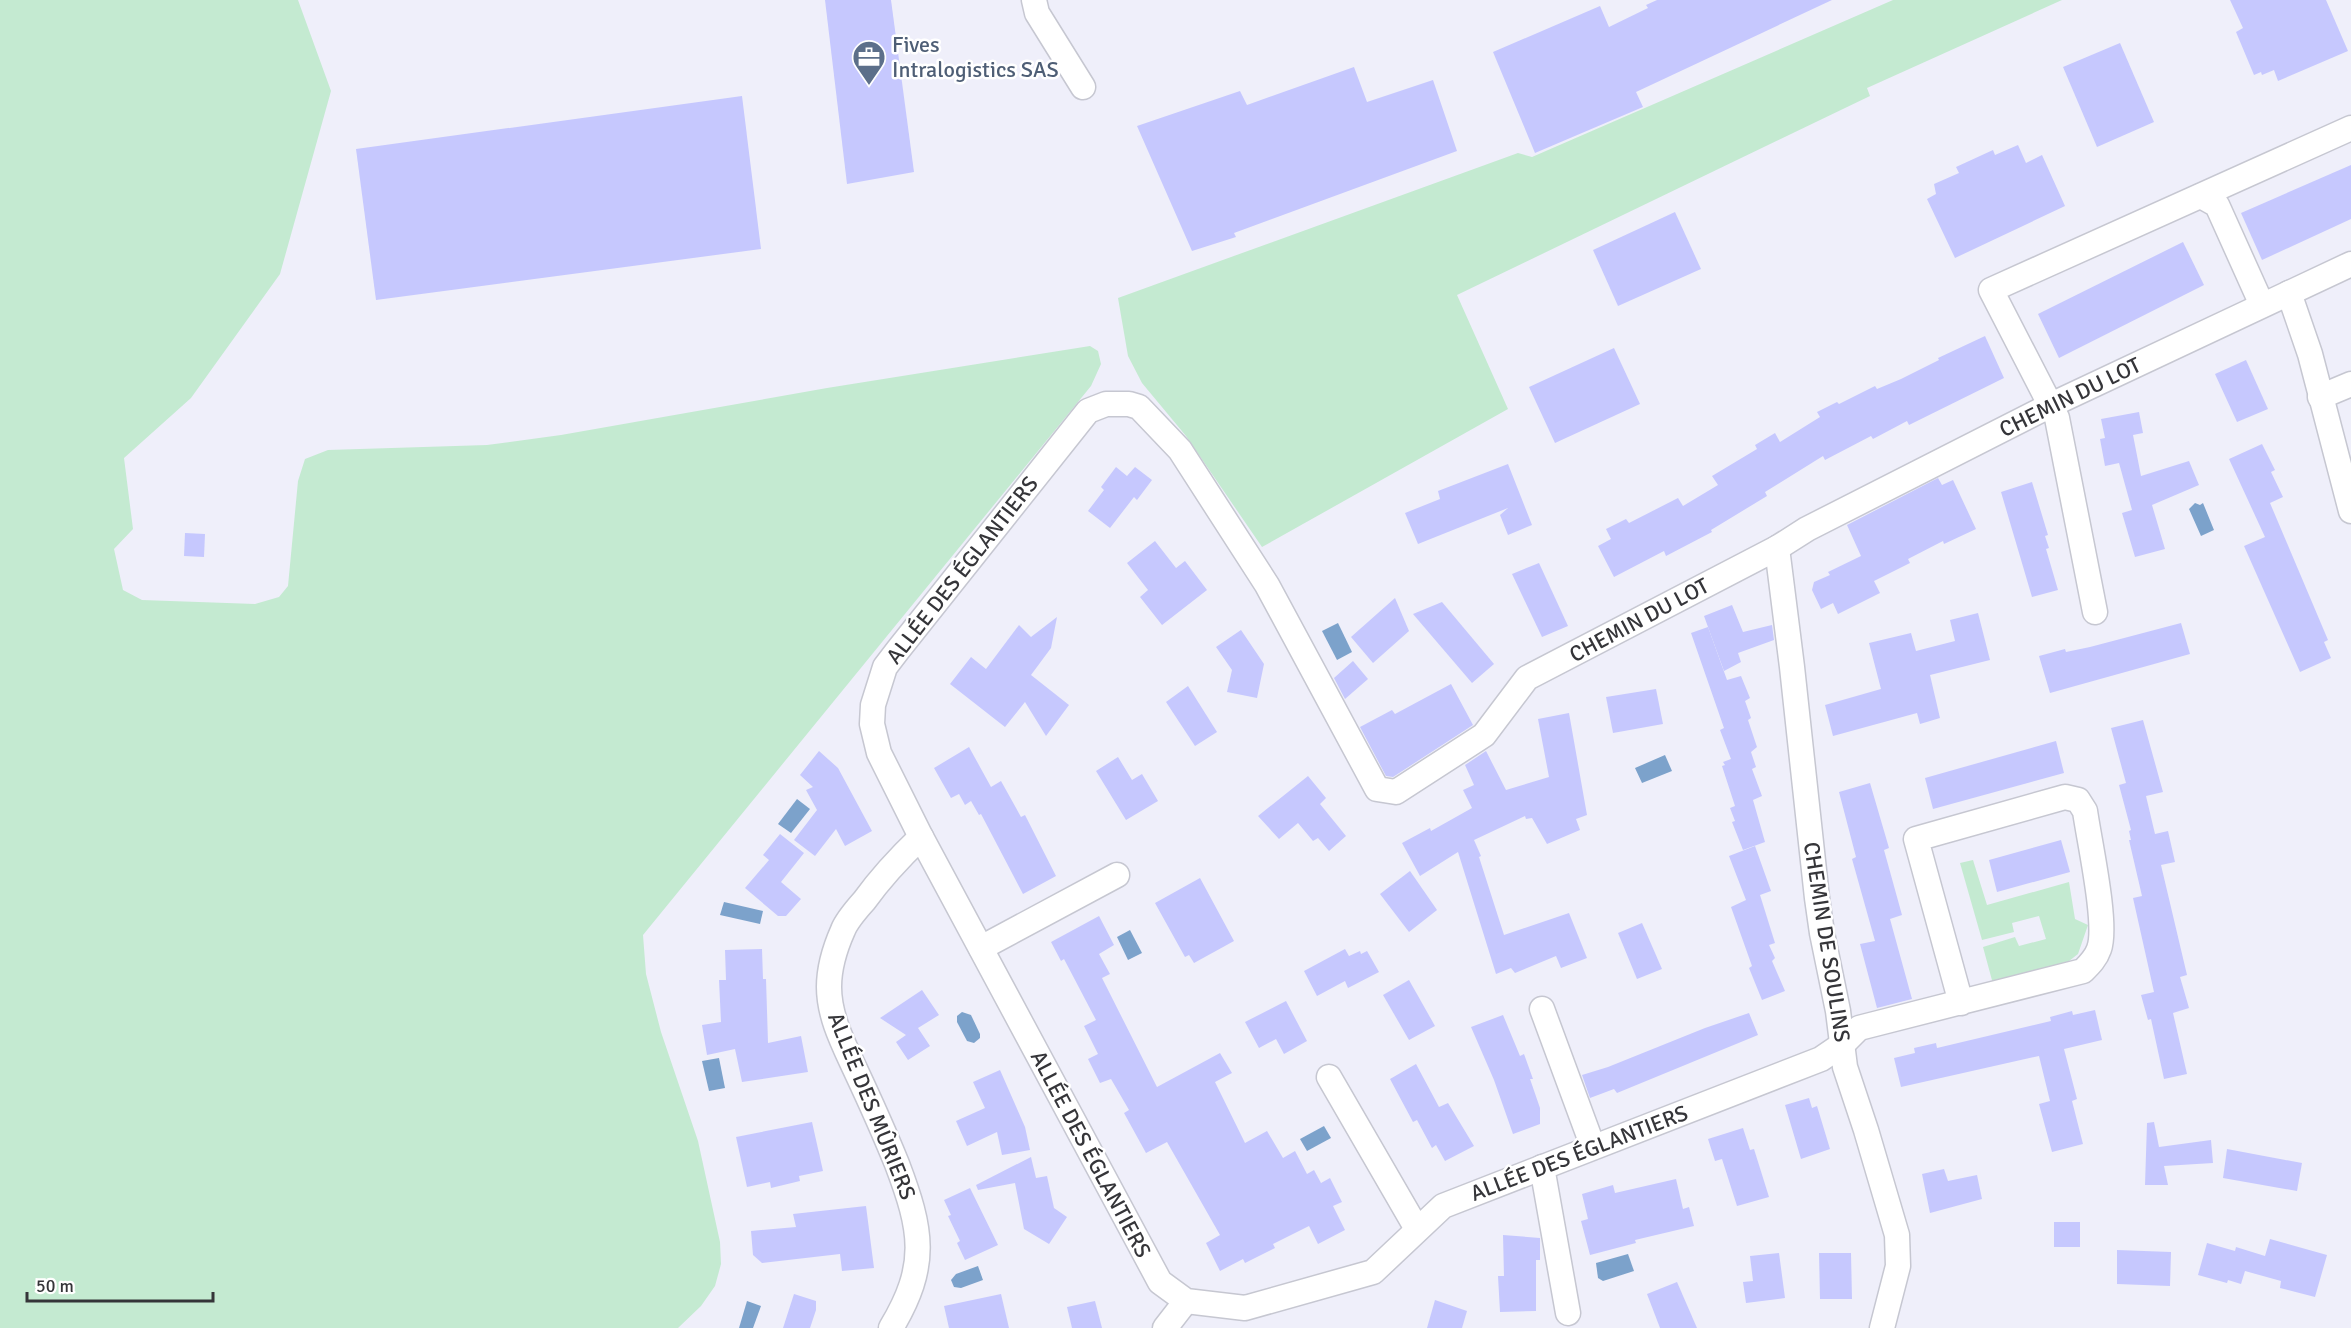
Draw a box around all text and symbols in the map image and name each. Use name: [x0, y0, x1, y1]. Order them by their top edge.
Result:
place label: Fives Intralogistics SAS: [892, 31, 1059, 83]
office icon: Fives Intralogistics SAS: [851, 39, 887, 86]
street label: CHEMIN DU LOT: [1995, 351, 2145, 443]
street label: ALLÉE DES ÉGLANTIERS: [880, 471, 1044, 669]
street label: CHEMIN DU LOT: [1565, 572, 1713, 668]
street label: CHEMIN DE SOULINS: [1798, 840, 1856, 1044]
street label: ALLÉE DES MÛRIERS: [822, 1008, 922, 1204]
street label: ALLÉE DES ÉGLANTIERS: [1025, 1046, 1157, 1262]
street label: ALLÉE DES ÉGLANTIERS: [1466, 1099, 1692, 1207]
scale bar: [27, 1265, 213, 1303]
text: 50 m: [36, 1275, 74, 1297]

